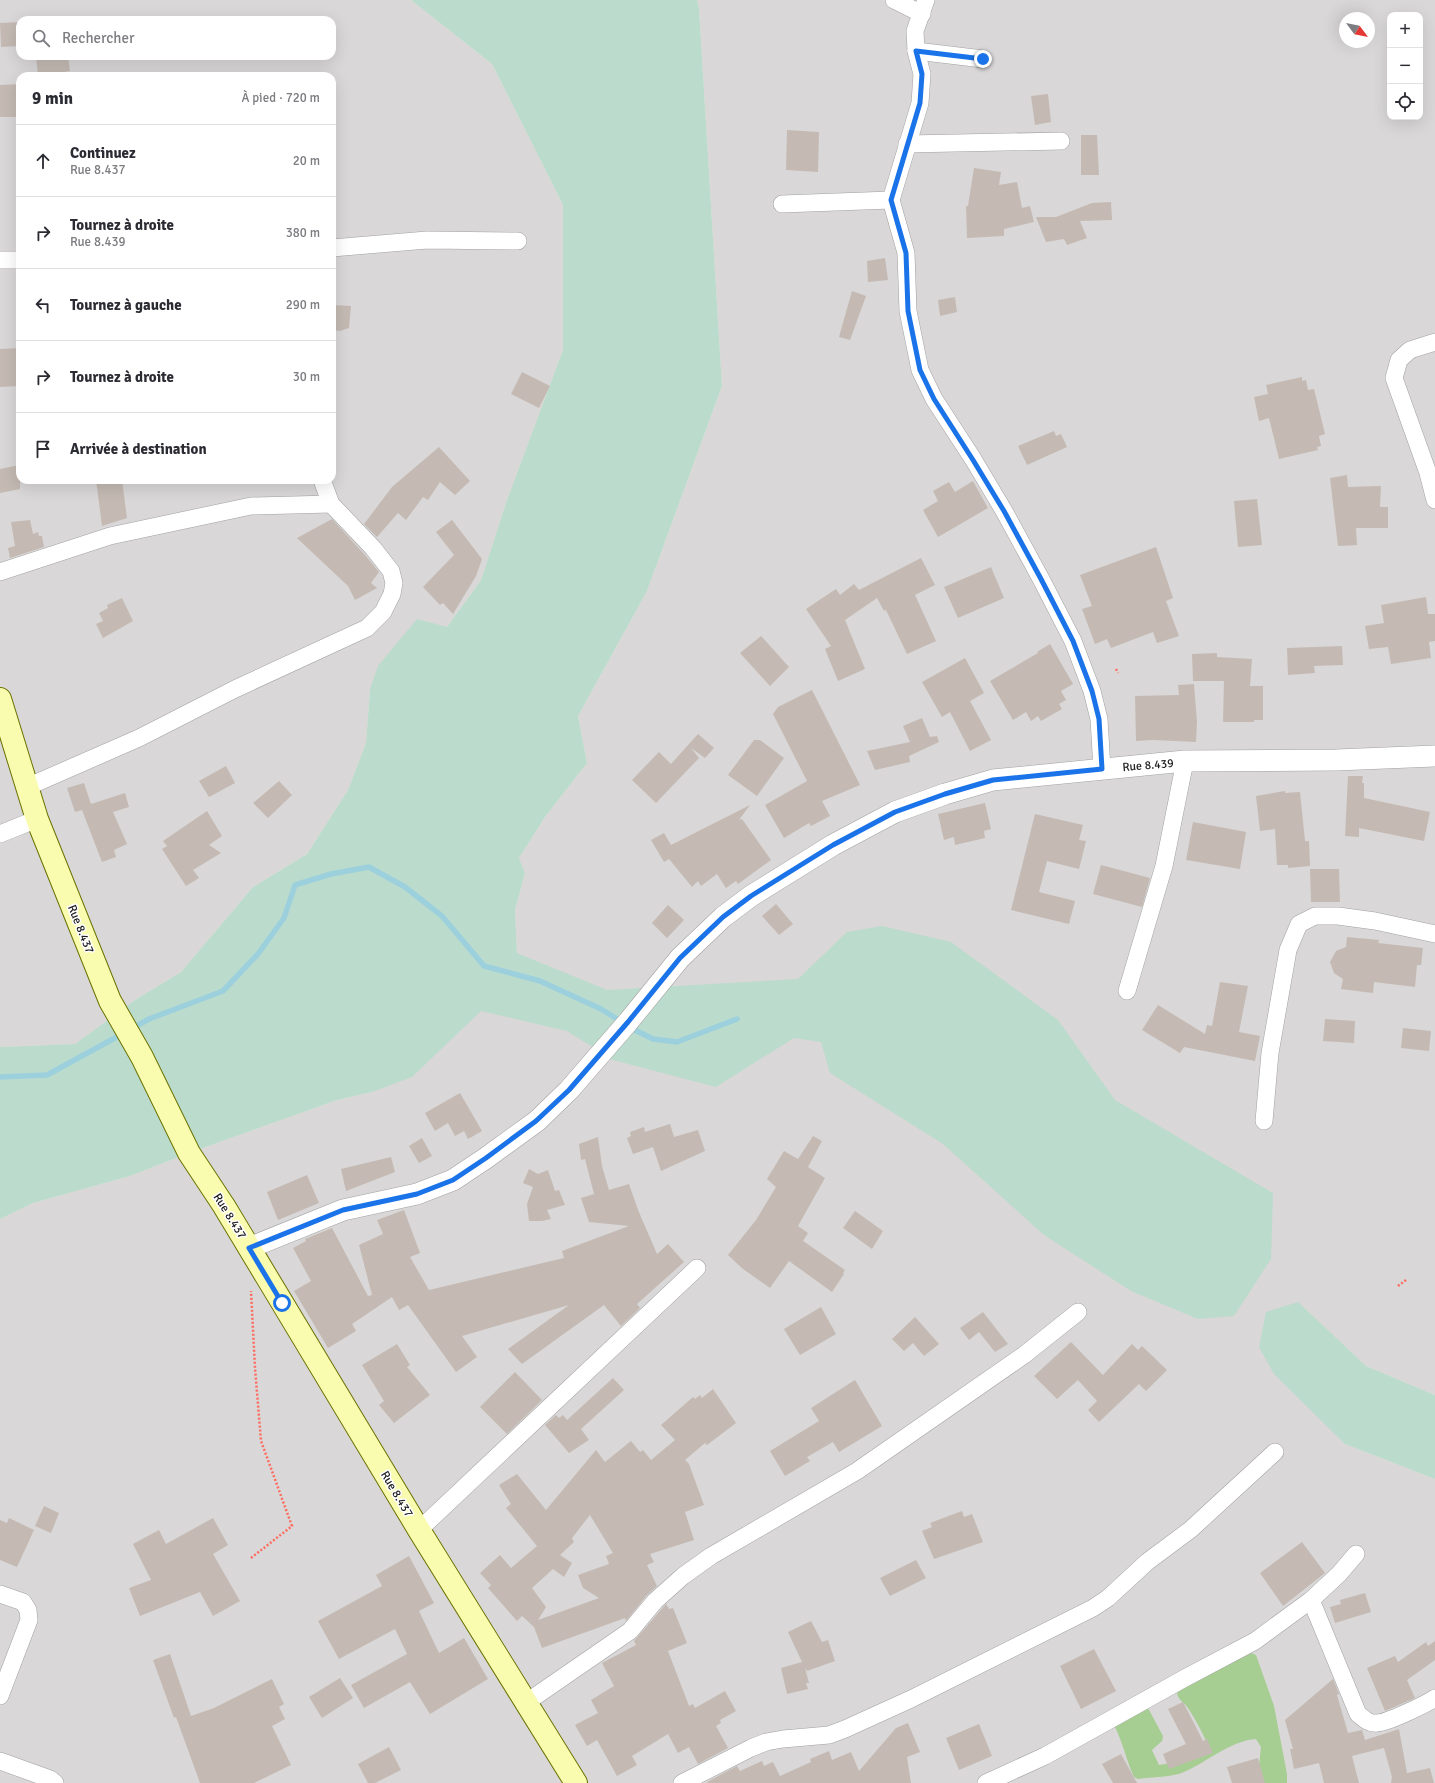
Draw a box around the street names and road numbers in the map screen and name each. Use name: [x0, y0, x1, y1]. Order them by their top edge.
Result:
street label: Rue 8.439: [1122, 756, 1174, 775]
street label: Rue 8.437: [64, 903, 97, 956]
street label: Rue 8.437: [210, 1191, 250, 1242]
street label: Rue 8.437: [377, 1468, 416, 1520]

